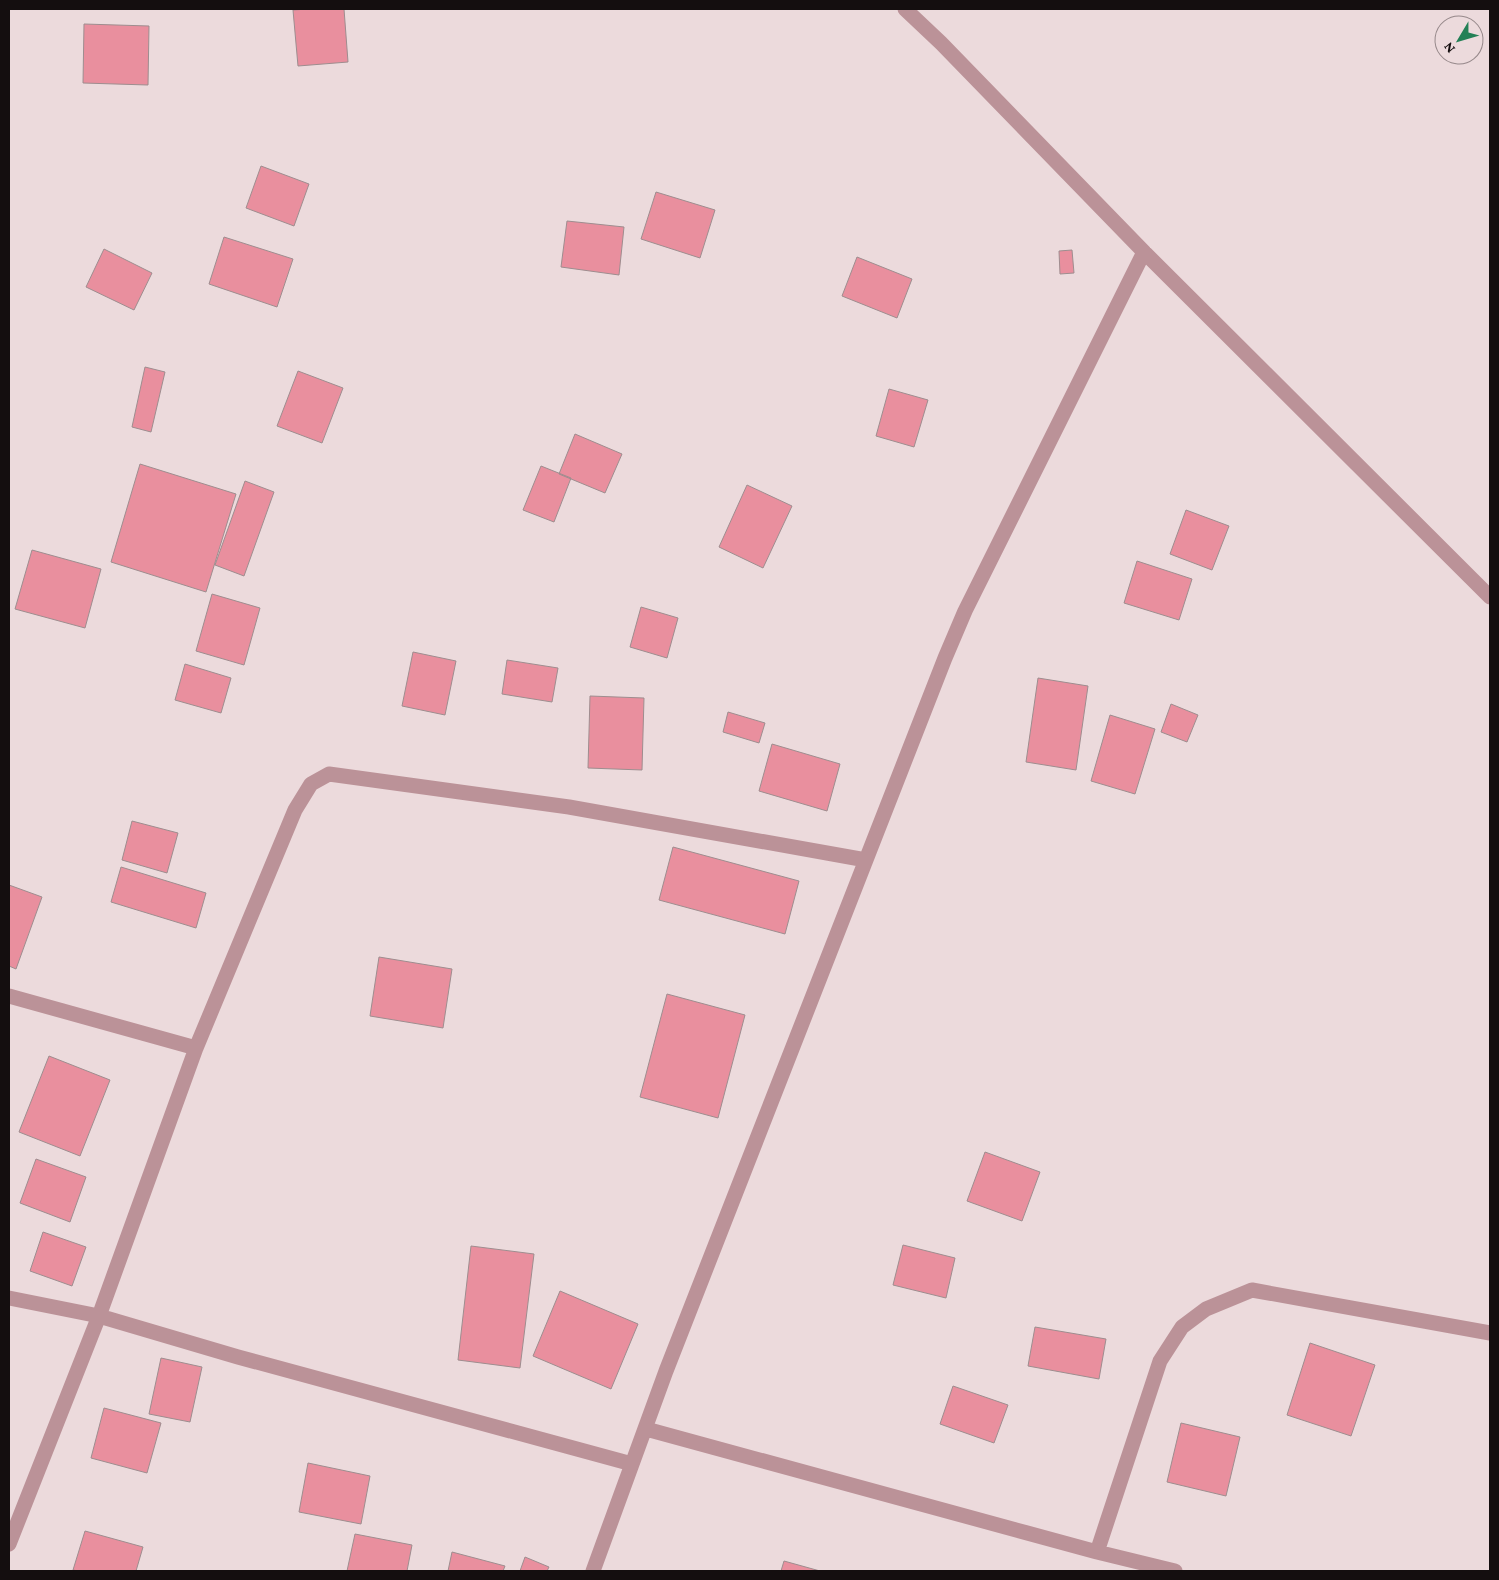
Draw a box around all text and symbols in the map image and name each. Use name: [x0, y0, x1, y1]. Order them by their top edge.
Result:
north arrow: [1434, 15, 1484, 65]
text: N: [1439, 39, 1458, 57]

